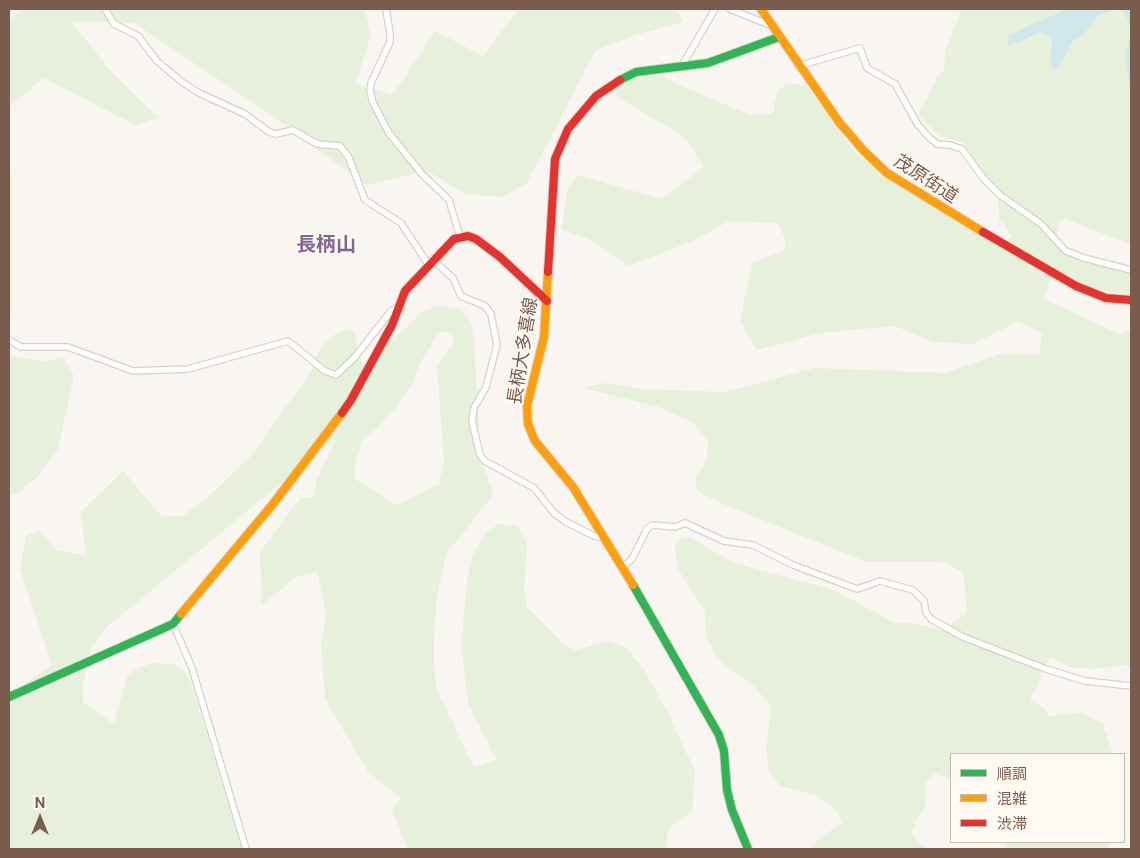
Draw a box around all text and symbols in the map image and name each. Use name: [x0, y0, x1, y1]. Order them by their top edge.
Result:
street label: 茂原街道: [890, 150, 962, 208]
district label: 長柄山: [296, 233, 356, 257]
street label: 長柄大多喜線: [504, 296, 542, 406]
legend: [950, 753, 1125, 843]
text: 順調: [997, 765, 1027, 782]
text: 混雑: [997, 790, 1027, 807]
north arrow: [15, 793, 65, 843]
text: N: [35, 795, 45, 811]
text: 渋滞: [997, 815, 1027, 832]

